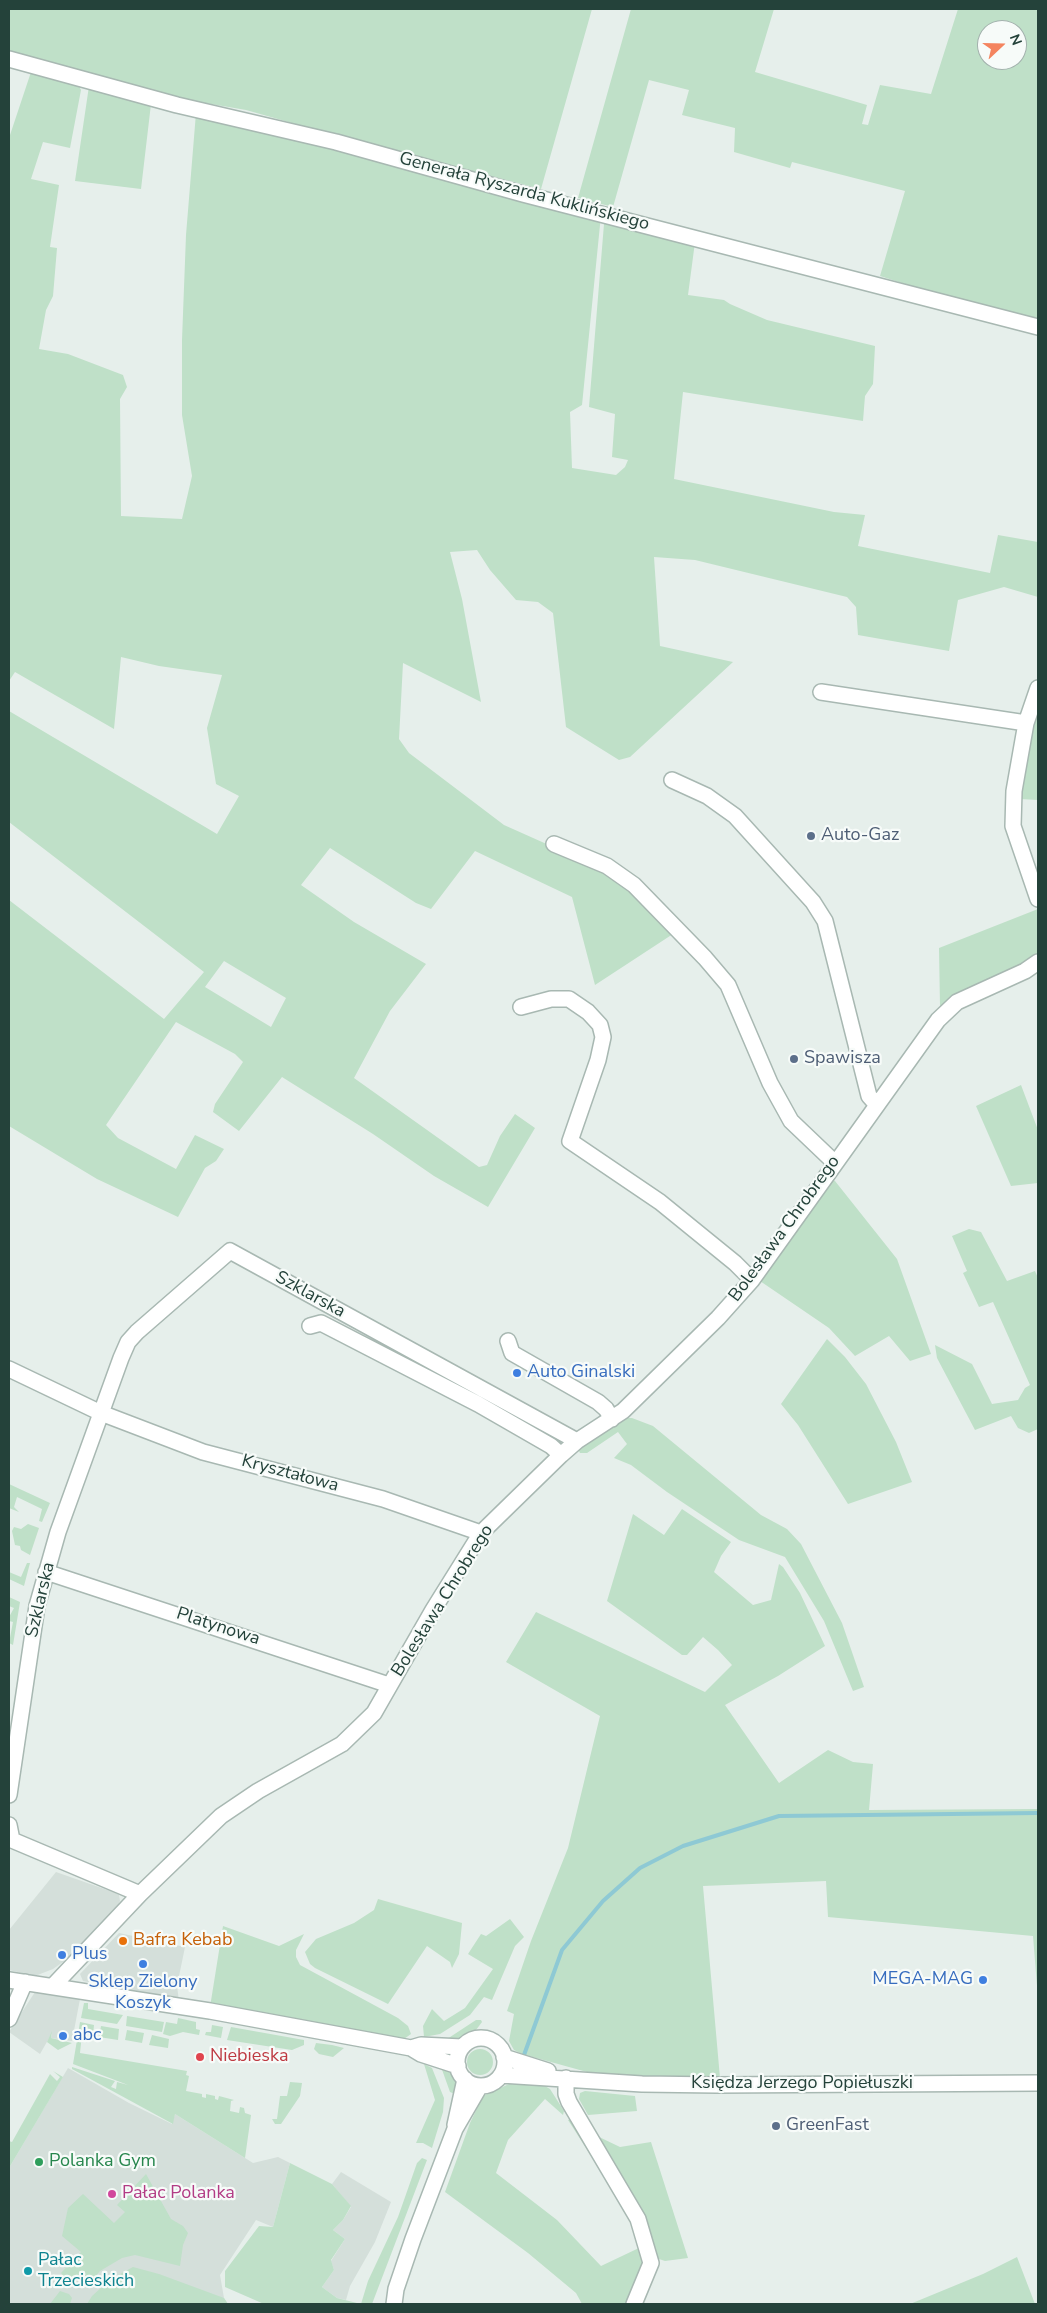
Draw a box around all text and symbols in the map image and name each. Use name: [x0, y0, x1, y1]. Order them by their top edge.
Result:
north arrow: [977, 20, 1027, 70]
text: N: [1005, 31, 1026, 48]
street label: Generała Ryszarda Kuklińskiego: [397, 148, 651, 236]
place label: Auto-Gaz: [821, 825, 899, 847]
marker: Auto-Gaz: [805, 830, 817, 842]
place label: Spawisza: [804, 1048, 881, 1070]
marker: Spawisza: [788, 1053, 800, 1065]
street label: Bolesława Chrobrego: [725, 1152, 845, 1306]
street label: Szklarska: [271, 1267, 349, 1323]
place label: Auto Ginalski: [527, 1362, 635, 1384]
marker: Auto Ginalski: [511, 1367, 523, 1379]
street label: Kryształowa: [239, 1451, 341, 1497]
street label: Bolesława Chrobrego: [387, 1521, 499, 1681]
street label: Szklarska: [22, 1560, 60, 1640]
street label: Platynowa: [174, 1603, 262, 1651]
place label: Bafra Kebab: [133, 1930, 232, 1952]
marker: Bafra Kebab: [117, 1935, 129, 1947]
place label: Plus: [72, 1944, 107, 1966]
marker: Plus: [56, 1949, 68, 1961]
marker: Sklep Zielony Koszyk: [137, 1958, 149, 1970]
place label: MEGA-MAG: [872, 1969, 973, 1991]
place label: Sklep Zielony Koszyk: [89, 1972, 197, 2015]
marker: MEGA-MAG: [977, 1974, 989, 1986]
place label: abc: [73, 2025, 101, 2047]
marker: abc: [57, 2030, 69, 2042]
place label: Niebieska: [210, 2046, 288, 2068]
marker: Niebieska: [194, 2051, 206, 2063]
street label: Księdza Jerzego Popiełuszki: [691, 2073, 913, 2095]
place label: GreenFast: [786, 2115, 869, 2137]
marker: GreenFast: [770, 2120, 782, 2132]
place label: Polanka Gym: [49, 2151, 156, 2173]
marker: Polanka Gym: [33, 2156, 45, 2168]
place label: Pałac Polanka: [122, 2183, 235, 2205]
marker: Pałac Polanka: [106, 2188, 118, 2200]
place label: Pałac Trzecieskich: [38, 2250, 134, 2292]
marker: Pałac Trzecieskich: [22, 2265, 34, 2277]

